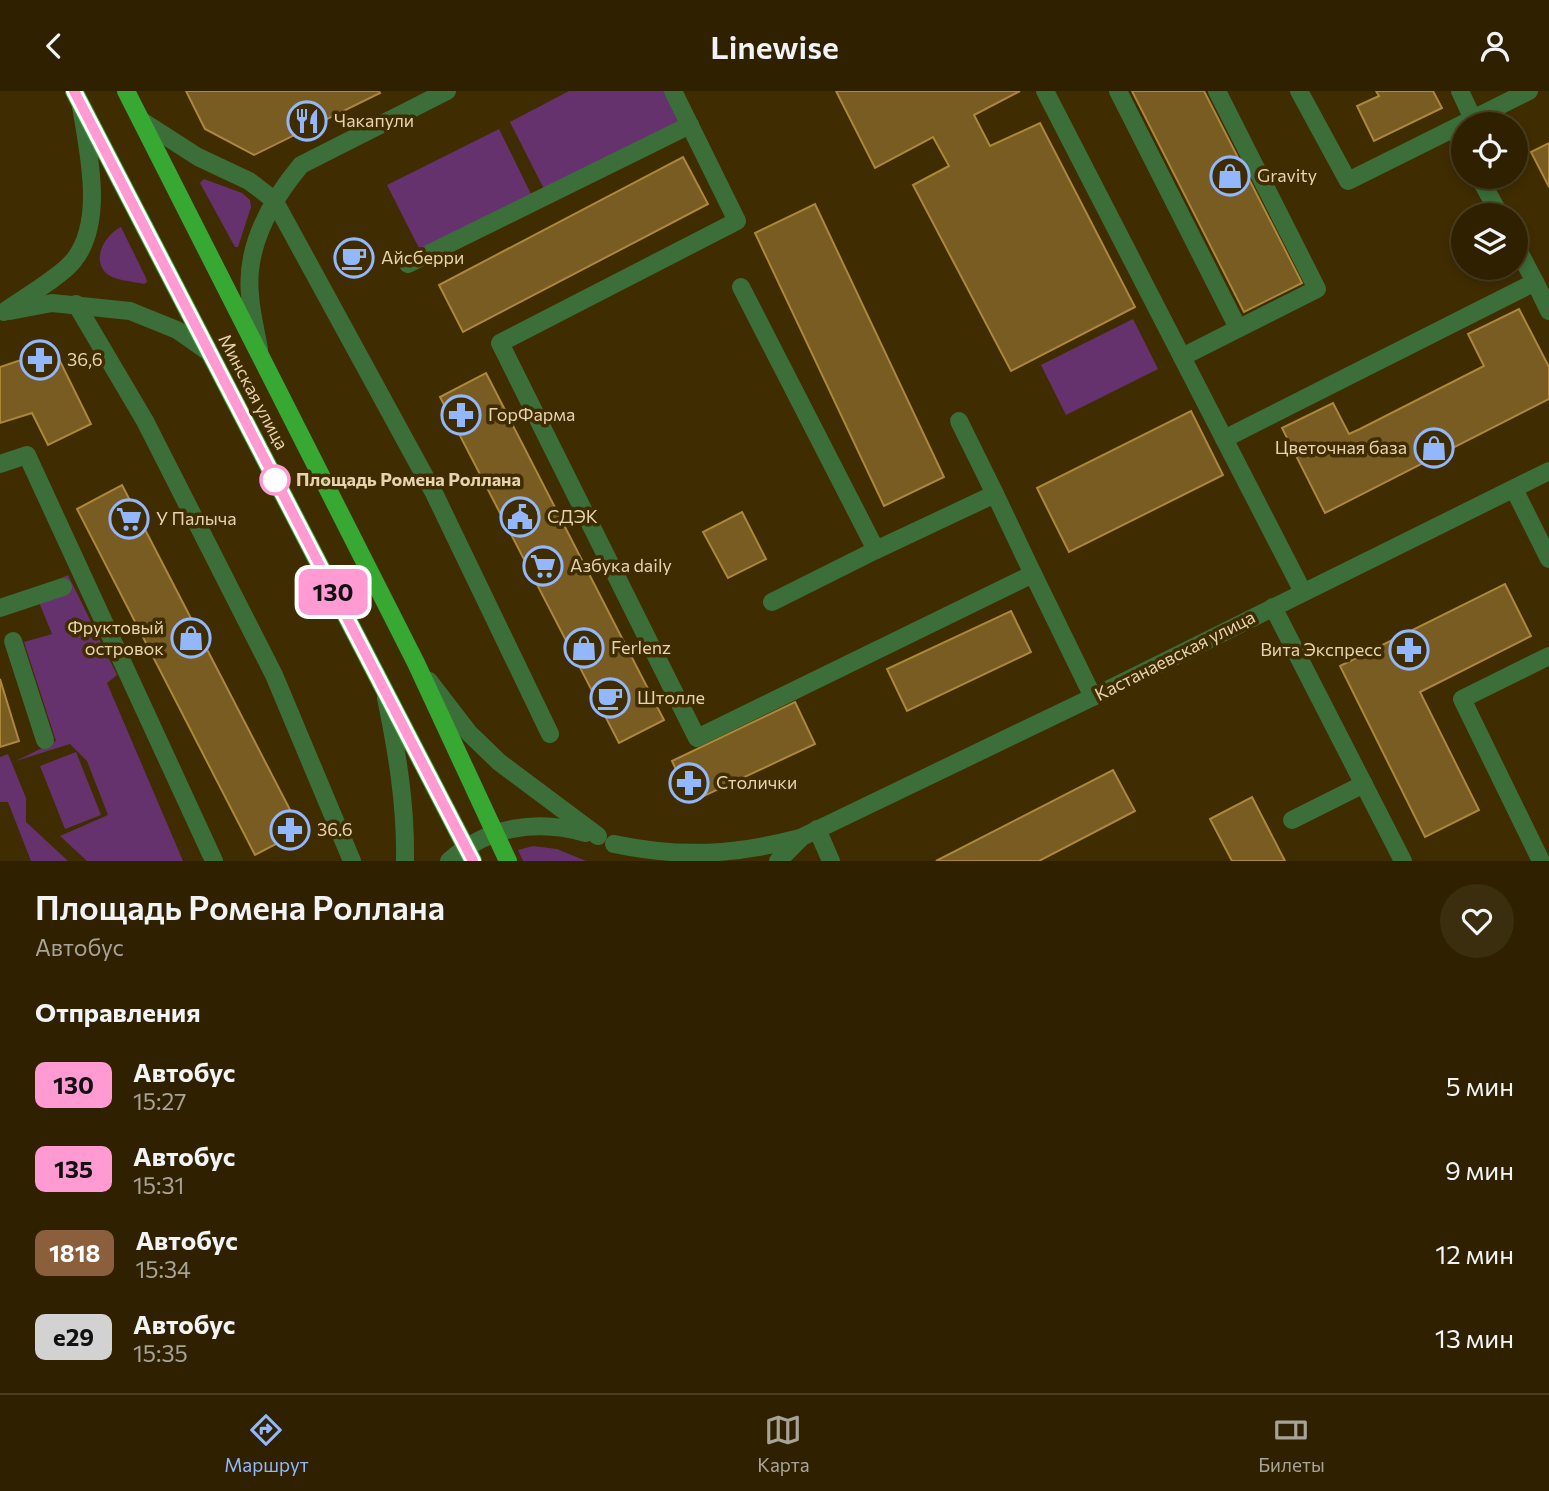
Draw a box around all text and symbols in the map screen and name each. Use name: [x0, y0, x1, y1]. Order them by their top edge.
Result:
text: Linewise: [710, 26, 839, 66]
icon: back: [35, 27, 73, 65]
icon: person: [1476, 27, 1514, 65]
restaurant icon: Чакапули: [286, 100, 328, 142]
place label: Чакапули: [334, 109, 414, 131]
map controls: [1451, 112, 1528, 280]
button: locate: [1451, 112, 1528, 189]
shop icon: Gravity: [1209, 155, 1251, 197]
place label: Gravity: [1257, 164, 1317, 186]
button: layers: [1451, 203, 1528, 280]
cafe icon: Айсберри: [333, 237, 375, 279]
place label: Айсберри: [381, 246, 464, 268]
street label: Минская улица: [214, 330, 294, 453]
pharmacy icon: 36,6: [19, 339, 61, 381]
place label: 36,6: [67, 348, 103, 370]
pharmacy icon: ГорФарма: [440, 394, 482, 436]
place label: ГорФарма: [488, 403, 575, 425]
shop icon: Цветочная база: [1413, 427, 1455, 469]
place label: Цветочная база: [1275, 436, 1407, 458]
marker: Площадь Ромена Роллана: [260, 465, 290, 495]
place label: Площадь Ромена Роллана: [296, 468, 521, 490]
public building icon: СДЭК: [499, 496, 541, 538]
supermarket icon: У Палыча: [108, 498, 150, 540]
place label: СДЭК: [547, 505, 598, 527]
place label: У Палыча: [156, 507, 237, 529]
supermarket icon: Азбука daily: [522, 545, 564, 587]
place label: Азбука daily: [570, 554, 672, 576]
line badge: 130: [293, 569, 373, 615]
text: 130: [313, 577, 353, 606]
street label: Кастанаевская улица: [1091, 605, 1258, 705]
place label: Фруктовый островок: [67, 616, 164, 659]
shop icon: Фруктовый островок: [170, 617, 212, 659]
shop icon: Ferlenz: [563, 627, 605, 669]
pharmacy icon: Вита Экспресс: [1388, 629, 1430, 671]
place label: Ferlenz: [611, 636, 671, 658]
place label: Вита Экспресс: [1260, 638, 1382, 660]
cafe icon: Штолле: [589, 677, 631, 719]
place label: Штолле: [637, 686, 705, 708]
pharmacy icon: Столички: [668, 762, 710, 804]
place label: Столички: [716, 771, 797, 793]
pharmacy icon: 36.6: [269, 809, 311, 851]
place label: 36.6: [317, 818, 353, 840]
button: heart: [1440, 884, 1514, 958]
text: Площадь Ромена Роллана: [35, 886, 445, 927]
text: Автобус: [35, 933, 124, 961]
text: Отправления: [35, 996, 201, 1027]
text: Автобус: [133, 1056, 235, 1087]
text: 130: [53, 1070, 94, 1099]
text: 5 мин: [1446, 1070, 1514, 1101]
text: 15:27: [133, 1087, 186, 1115]
text: Автобус: [133, 1140, 235, 1171]
text: 135: [54, 1154, 93, 1183]
text: 9 мин: [1445, 1154, 1514, 1185]
text: 15:31: [133, 1171, 184, 1199]
text: Автобус: [135, 1224, 238, 1255]
text: 1818: [49, 1238, 100, 1267]
text: 12 мин: [1435, 1238, 1514, 1269]
text: 15:34: [135, 1255, 191, 1283]
text: Автобус: [133, 1308, 235, 1339]
text: е29: [53, 1322, 94, 1351]
text: 13 мин: [1435, 1322, 1514, 1353]
text: 15:35: [133, 1339, 188, 1367]
tab: Маршрут: [224, 1411, 309, 1476]
tab: Карта: [757, 1411, 810, 1476]
tab: Билеты: [1258, 1411, 1325, 1476]

